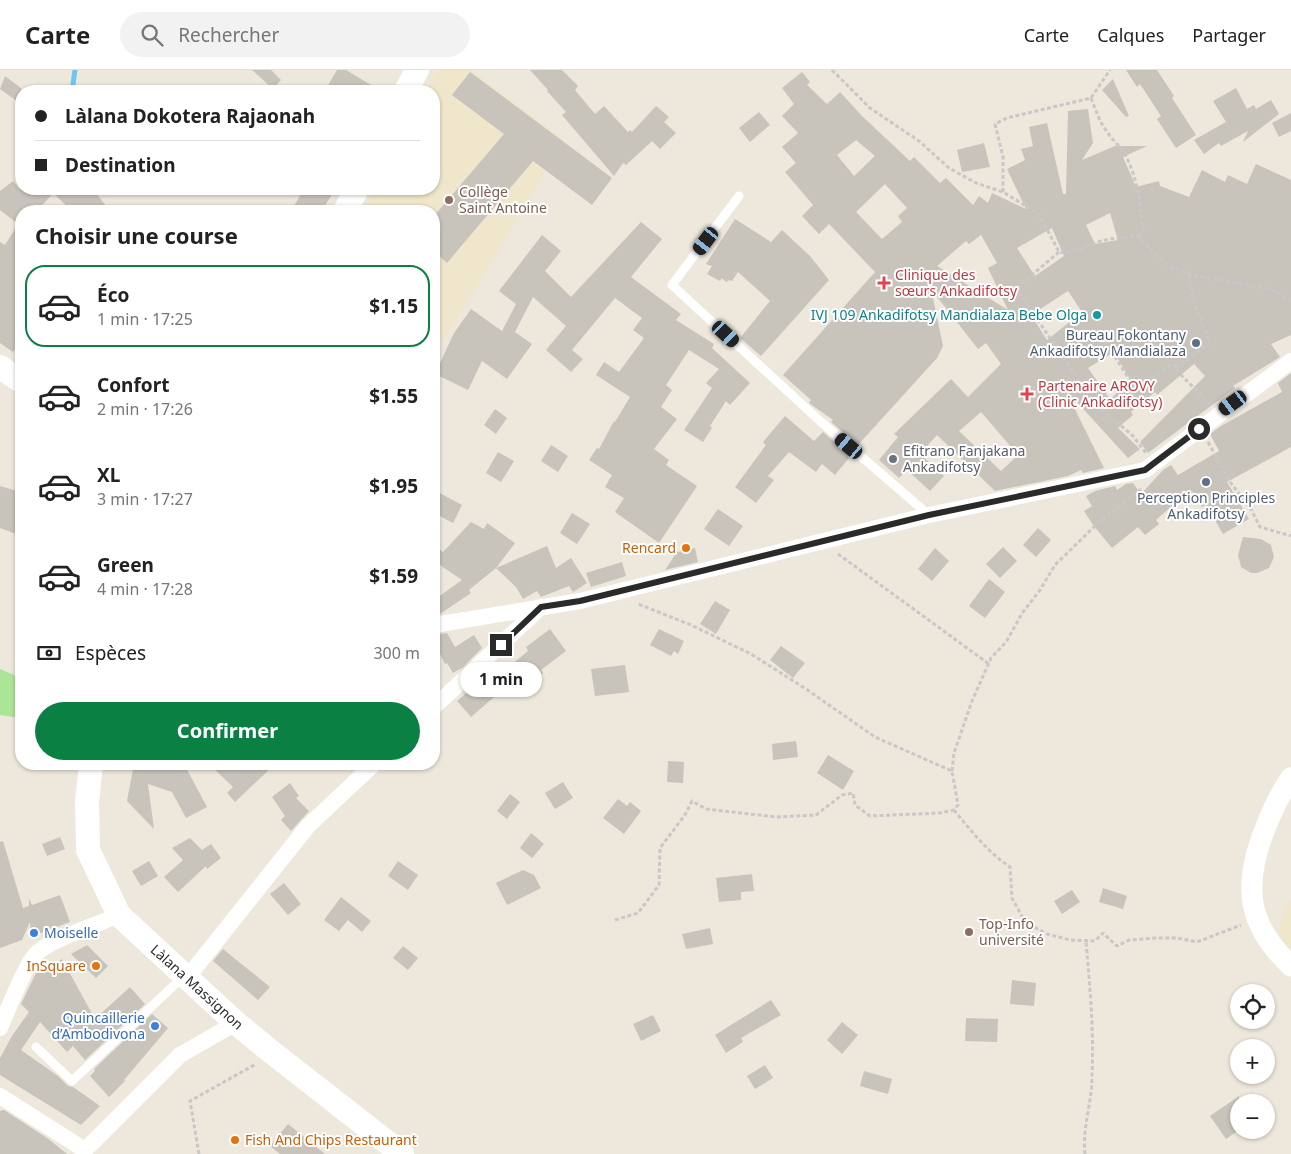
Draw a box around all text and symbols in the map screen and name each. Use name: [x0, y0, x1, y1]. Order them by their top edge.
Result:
search box: [120, 12, 470, 57]
text: Carte: [25, 18, 90, 51]
icon: search: [138, 21, 166, 49]
text: Rechercher: [178, 22, 279, 48]
text: Carte: [1024, 23, 1069, 47]
text: Calques: [1097, 23, 1164, 47]
text: Partager: [1192, 23, 1266, 47]
text: Làlana Dokotera Rajaonah: [65, 103, 315, 129]
text: Destination: [65, 152, 176, 178]
place label: Collège Saint Antoine: [459, 182, 547, 217]
marker: Collège Saint Antoine: [443, 194, 455, 206]
text: Choisir une course: [35, 220, 238, 250]
car: [690, 225, 721, 257]
place label: Clinique des sœurs Ankadifotsy: [895, 265, 1018, 300]
marker: Clinique des sœurs Ankadifotsy: [877, 276, 891, 290]
text: Éco: [97, 282, 129, 308]
icon: car: [37, 284, 82, 329]
text: $1.15: [369, 293, 418, 319]
place label: IVJ 109 Ankadifotsy Mandialaza Bebe Olga: [811, 305, 1087, 324]
text: 1 min · 17:25: [97, 308, 193, 330]
marker: IVJ 109 Ankadifotsy Mandialaza Bebe Olga: [1091, 309, 1103, 321]
car: [709, 318, 742, 350]
place label: Bureau Fokontany Ankadifotsy Mandialaza: [1030, 325, 1187, 360]
marker: Bureau Fokontany Ankadifotsy Mandialaza: [1190, 337, 1202, 349]
text: Confort: [97, 372, 169, 398]
icon: car: [37, 374, 82, 419]
place label: Partenaire AROVY (Clinic Ankadifotsy): [1038, 376, 1162, 411]
text: $1.55: [369, 383, 418, 409]
marker: Partenaire AROVY (Clinic Ankadifotsy): [1020, 387, 1034, 401]
car: [1216, 388, 1249, 418]
text: 2 min · 17:26: [97, 398, 193, 420]
route start: [1188, 418, 1210, 440]
car: [832, 431, 865, 461]
place label: Efitrano Fanjakana Ankadifotsy: [903, 441, 1025, 476]
marker: Efitrano Fanjakana Ankadifotsy: [887, 453, 899, 465]
text: XL: [97, 462, 120, 488]
icon: car: [37, 464, 82, 509]
text: $1.95: [369, 473, 418, 499]
marker: Perception Principles Ankadifotsy: [1200, 476, 1212, 488]
text: 3 min · 17:27: [97, 488, 193, 510]
place label: Perception Principles Ankadifotsy: [1137, 488, 1275, 523]
place label: Rencard: [622, 538, 676, 557]
marker: Rencard: [680, 542, 692, 554]
text: Green: [97, 552, 154, 578]
icon: car: [37, 554, 82, 599]
text: $1.59: [369, 563, 418, 589]
text: 4 min · 17:28: [97, 578, 193, 600]
route end: [490, 634, 512, 656]
icon: cash: [35, 639, 63, 667]
text: Espèces: [75, 640, 146, 666]
text: 300 m: [373, 642, 420, 664]
callout: 1 min: [460, 662, 542, 698]
text: 1 min: [479, 668, 523, 690]
button: Confirmer: [35, 702, 420, 760]
place label: Top-Info université: [979, 914, 1044, 949]
place label: Moiselle: [44, 923, 99, 942]
marker: Top-Info université: [963, 926, 975, 938]
marker: Moiselle: [28, 927, 40, 939]
street label: Làlana Massignon: [147, 940, 248, 1033]
place label: InSquare: [26, 956, 86, 975]
marker: InSquare: [90, 960, 102, 972]
map controls: [1230, 984, 1275, 1139]
button: locate: [1230, 984, 1275, 1029]
place label: Quincaillerie d’Ambodivona: [51, 1008, 145, 1043]
marker: Quincaillerie d’Ambodivona: [149, 1020, 161, 1032]
button: +: [1230, 1039, 1275, 1084]
button: −: [1230, 1094, 1275, 1139]
place label: Fish And Chips Restaurant: [245, 1130, 417, 1149]
marker: Fish And Chips Restaurant: [229, 1134, 241, 1146]

